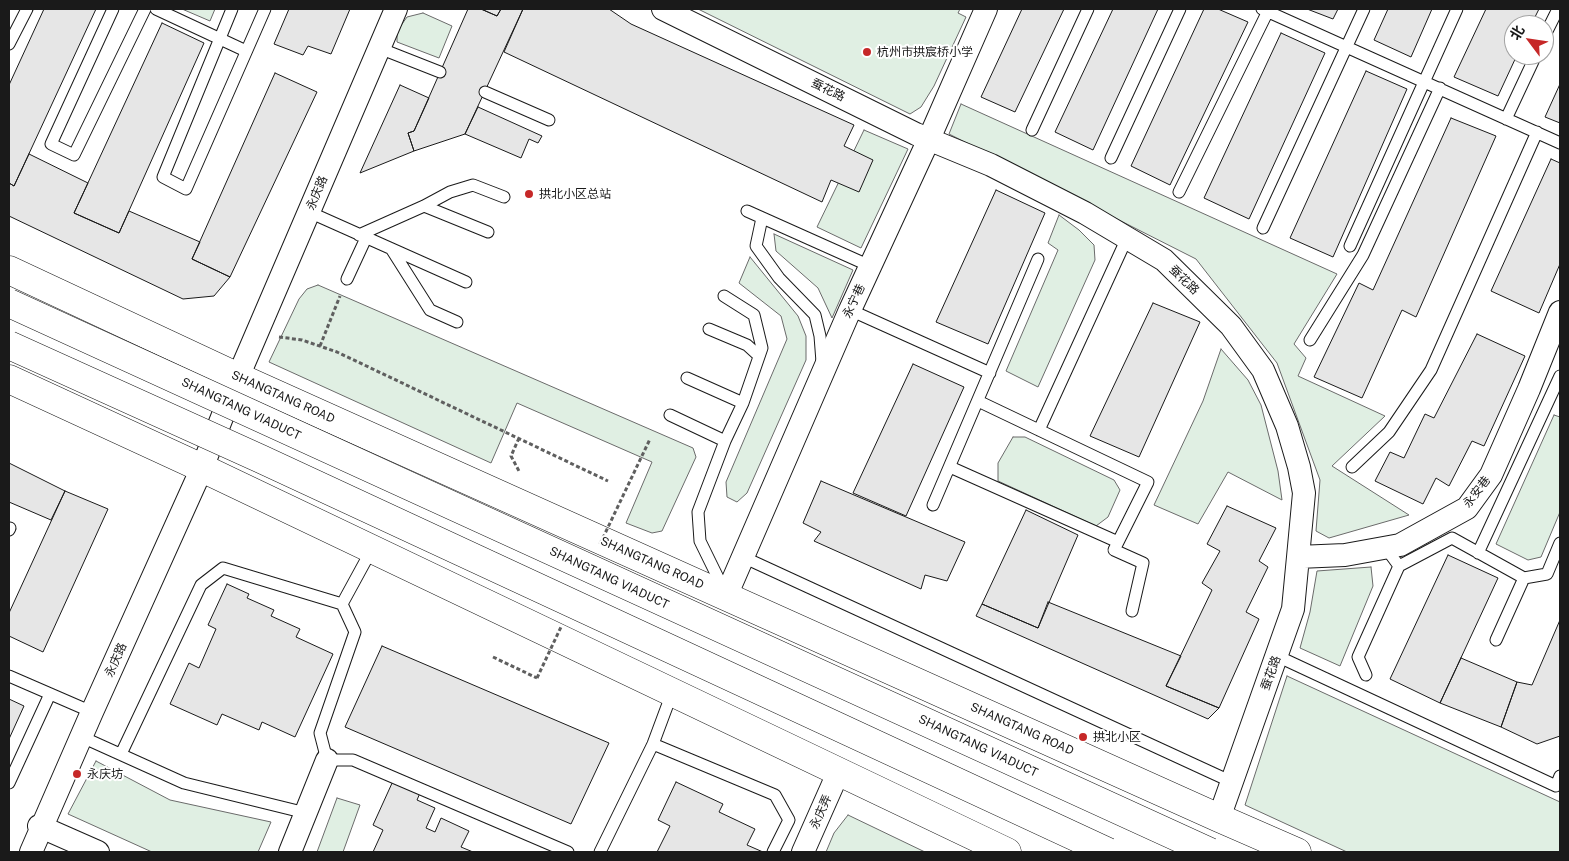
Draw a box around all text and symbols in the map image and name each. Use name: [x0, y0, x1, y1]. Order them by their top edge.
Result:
north arrow: [1504, 15, 1554, 65]
text: 北: [1507, 23, 1527, 43]
place label: 杭州市拱宸桥小学: [877, 45, 973, 59]
marker: 杭州市拱宸桥小学: [861, 46, 873, 58]
street label: 蚕花路: [809, 76, 847, 104]
street label: 永庆路: [303, 174, 331, 212]
place label: 拱北小区总站: [539, 187, 611, 201]
marker: 拱北小区总站: [523, 188, 535, 200]
street label: 蚕花路: [1166, 262, 1202, 298]
street label: 永宁巷: [840, 282, 868, 320]
street label: SHANGTANG ROAD: [229, 368, 337, 426]
street label: SHANGTANG VIADUCT: [179, 375, 303, 443]
street label: 永安巷: [1460, 473, 1494, 511]
street label: SHANGTANG ROAD: [598, 534, 706, 592]
street label: SHANGTANG VIADUCT: [547, 544, 671, 612]
street label: 永庆路: [102, 641, 130, 679]
street label: 蚕花路: [1258, 654, 1284, 692]
street label: SHANGTANG ROAD: [968, 700, 1076, 758]
street label: SHANGTANG VIADUCT: [916, 712, 1040, 780]
place label: 拱北小区: [1093, 730, 1141, 744]
marker: 拱北小区: [1077, 731, 1089, 743]
place label: 永庆坊: [87, 767, 123, 781]
marker: 永庆坊: [71, 768, 83, 780]
street label: 永庆弄: [807, 793, 835, 831]

